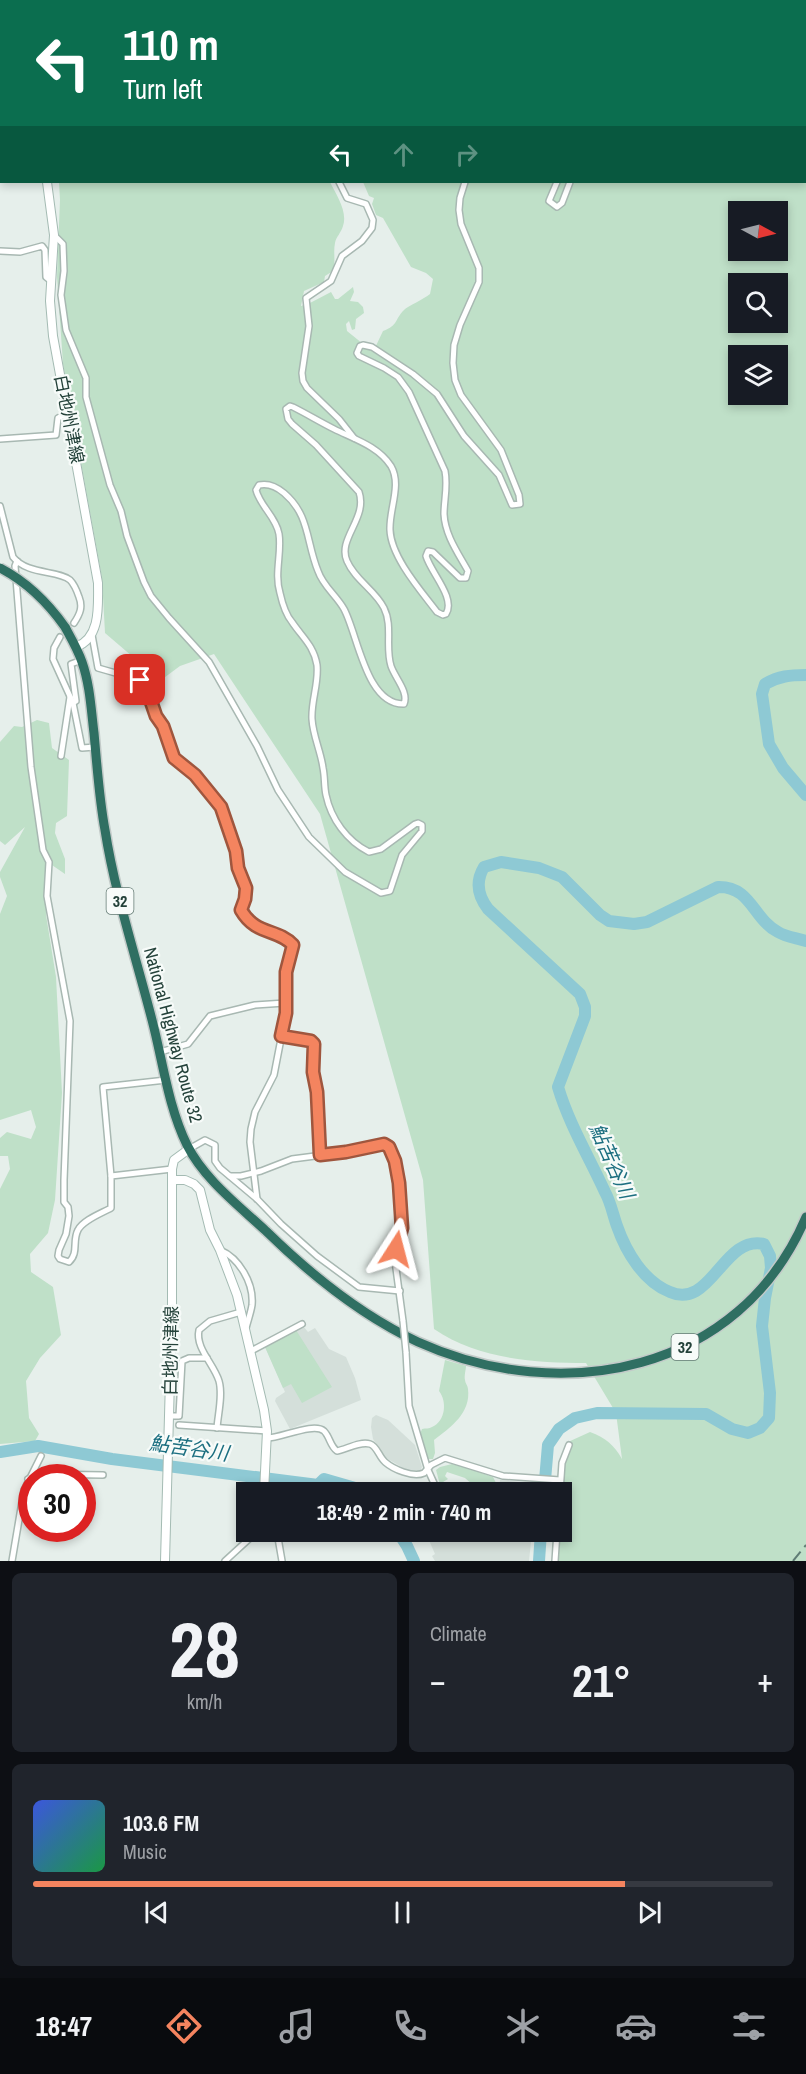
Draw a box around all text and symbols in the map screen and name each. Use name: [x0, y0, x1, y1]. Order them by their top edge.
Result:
text: 110 m: [123, 17, 219, 73]
icon: left: [24, 24, 102, 102]
text: Turn left: [123, 71, 202, 107]
icon: left: [324, 138, 357, 171]
icon: ahead: [387, 138, 420, 171]
icon: right: [450, 138, 483, 171]
north arrow: [728, 201, 788, 261]
map controls: [728, 201, 788, 405]
button: search: [728, 273, 788, 333]
button: layers: [728, 345, 788, 405]
street label: 白地州津線: [49, 372, 90, 465]
pin: [114, 654, 165, 705]
icon: arrive: [123, 663, 156, 696]
road number: 32: [106, 888, 134, 914]
street label: National Highway Route 32: [138, 944, 209, 1125]
water label: 鮎苦谷川: [584, 1119, 642, 1205]
position arrow: [364, 1217, 428, 1281]
street label: 白地州津線: [157, 1306, 184, 1396]
road number: 32: [672, 1334, 698, 1360]
water label: 鮎苦谷川: [148, 1429, 233, 1467]
speed limit sign: 30: [18, 1464, 96, 1542]
text: 18:49 · 2 min · 740 m: [317, 1497, 491, 1527]
text: 28: [169, 1596, 240, 1701]
text: Climate: [430, 1620, 487, 1647]
text: 21°: [572, 1650, 631, 1711]
text: −: [430, 1658, 446, 1702]
text: +: [757, 1658, 773, 1702]
text: km/h: [187, 1688, 222, 1715]
text: 103.6 FM: [123, 1808, 199, 1838]
text: Music: [123, 1838, 167, 1865]
icon: previous: [140, 1896, 173, 1929]
icon: pause: [386, 1896, 419, 1929]
icon: next: [633, 1896, 666, 1929]
icon: directions: [163, 2005, 205, 2047]
icon: music: [276, 2005, 318, 2047]
icon: phone: [389, 2005, 431, 2047]
icon: climate: [502, 2005, 544, 2047]
icon: car: [615, 2005, 657, 2047]
icon: filters: [728, 2005, 770, 2047]
text: 18:47: [36, 2008, 92, 2044]

